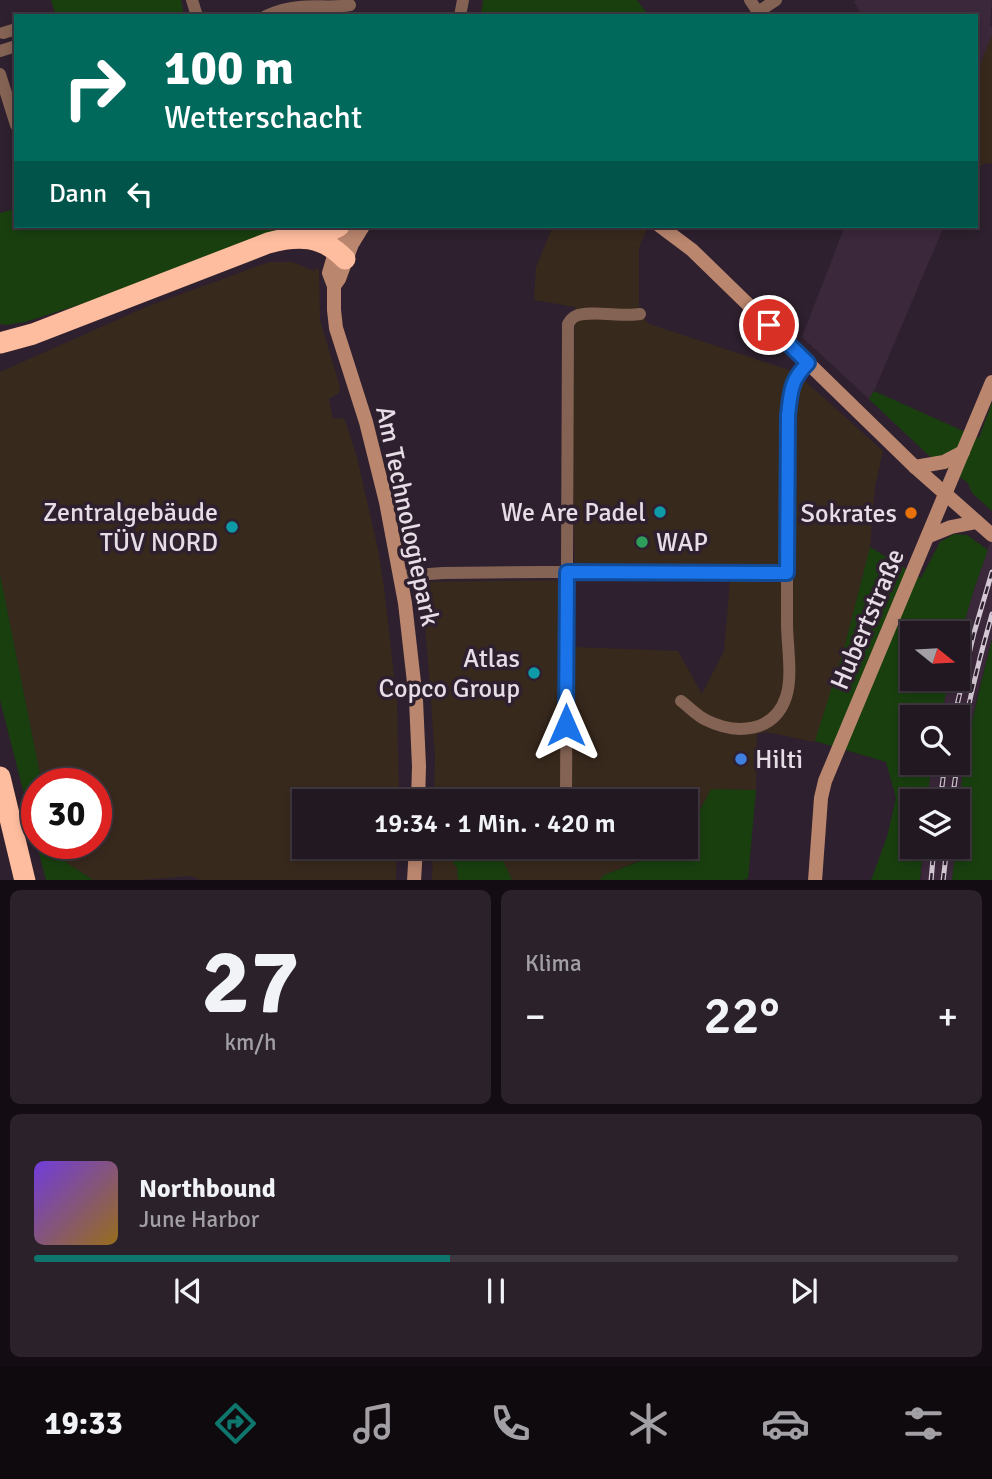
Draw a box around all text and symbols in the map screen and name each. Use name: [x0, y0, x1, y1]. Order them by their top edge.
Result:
text: 100 m: [164, 38, 294, 98]
icon: right: [49, 42, 140, 133]
text: Wetterschacht: [164, 98, 362, 137]
icon: left: [121, 175, 159, 213]
text: Dann: [49, 178, 107, 210]
pin: [739, 295, 799, 355]
icon: arrive: [750, 306, 788, 344]
street label: Am Technologiepark: [368, 403, 446, 629]
place label: Zentralgebäude TÜV NORD: [43, 497, 218, 559]
place label: We Are Padel: [501, 497, 646, 529]
place label: Sokrates: [800, 498, 897, 530]
marker: We Are Padel: [652, 504, 668, 520]
marker: Sokrates: [903, 505, 919, 521]
marker: Zentralgebäude TÜV NORD: [224, 519, 240, 535]
place label: WAP: [656, 527, 708, 559]
marker: WAP: [634, 534, 650, 550]
street label: Hubertstraße: [824, 544, 912, 695]
north arrow: [900, 621, 970, 691]
map controls: [900, 621, 970, 859]
place label: Atlas Copco Group: [379, 643, 520, 705]
marker: Atlas Copco Group: [526, 665, 542, 681]
position arrow: [529, 688, 603, 762]
button: search: [900, 705, 970, 775]
place label: Hilti: [755, 744, 803, 776]
marker: Hilti: [733, 751, 749, 767]
speed limit sign: 30: [21, 768, 112, 859]
button: layers: [900, 789, 970, 859]
text: 19:34 · 1 Min. · 420 m: [374, 808, 616, 840]
text: 27: [201, 926, 300, 1039]
text: Klima: [525, 949, 582, 978]
text: 22°: [703, 984, 780, 1048]
text: −: [525, 993, 546, 1040]
text: +: [937, 993, 958, 1040]
text: km/h: [224, 1028, 277, 1057]
text: Northbound: [139, 1173, 276, 1205]
text: June Harbor: [139, 1205, 259, 1234]
icon: previous: [169, 1272, 207, 1310]
icon: pause: [477, 1272, 515, 1310]
icon: next: [785, 1272, 823, 1310]
icon: directions: [211, 1399, 260, 1448]
icon: music: [349, 1399, 398, 1448]
icon: phone: [486, 1399, 535, 1448]
icon: climate: [624, 1399, 673, 1448]
icon: car: [761, 1399, 810, 1448]
icon: filters: [899, 1399, 948, 1448]
text: 19:33: [44, 1404, 123, 1443]

